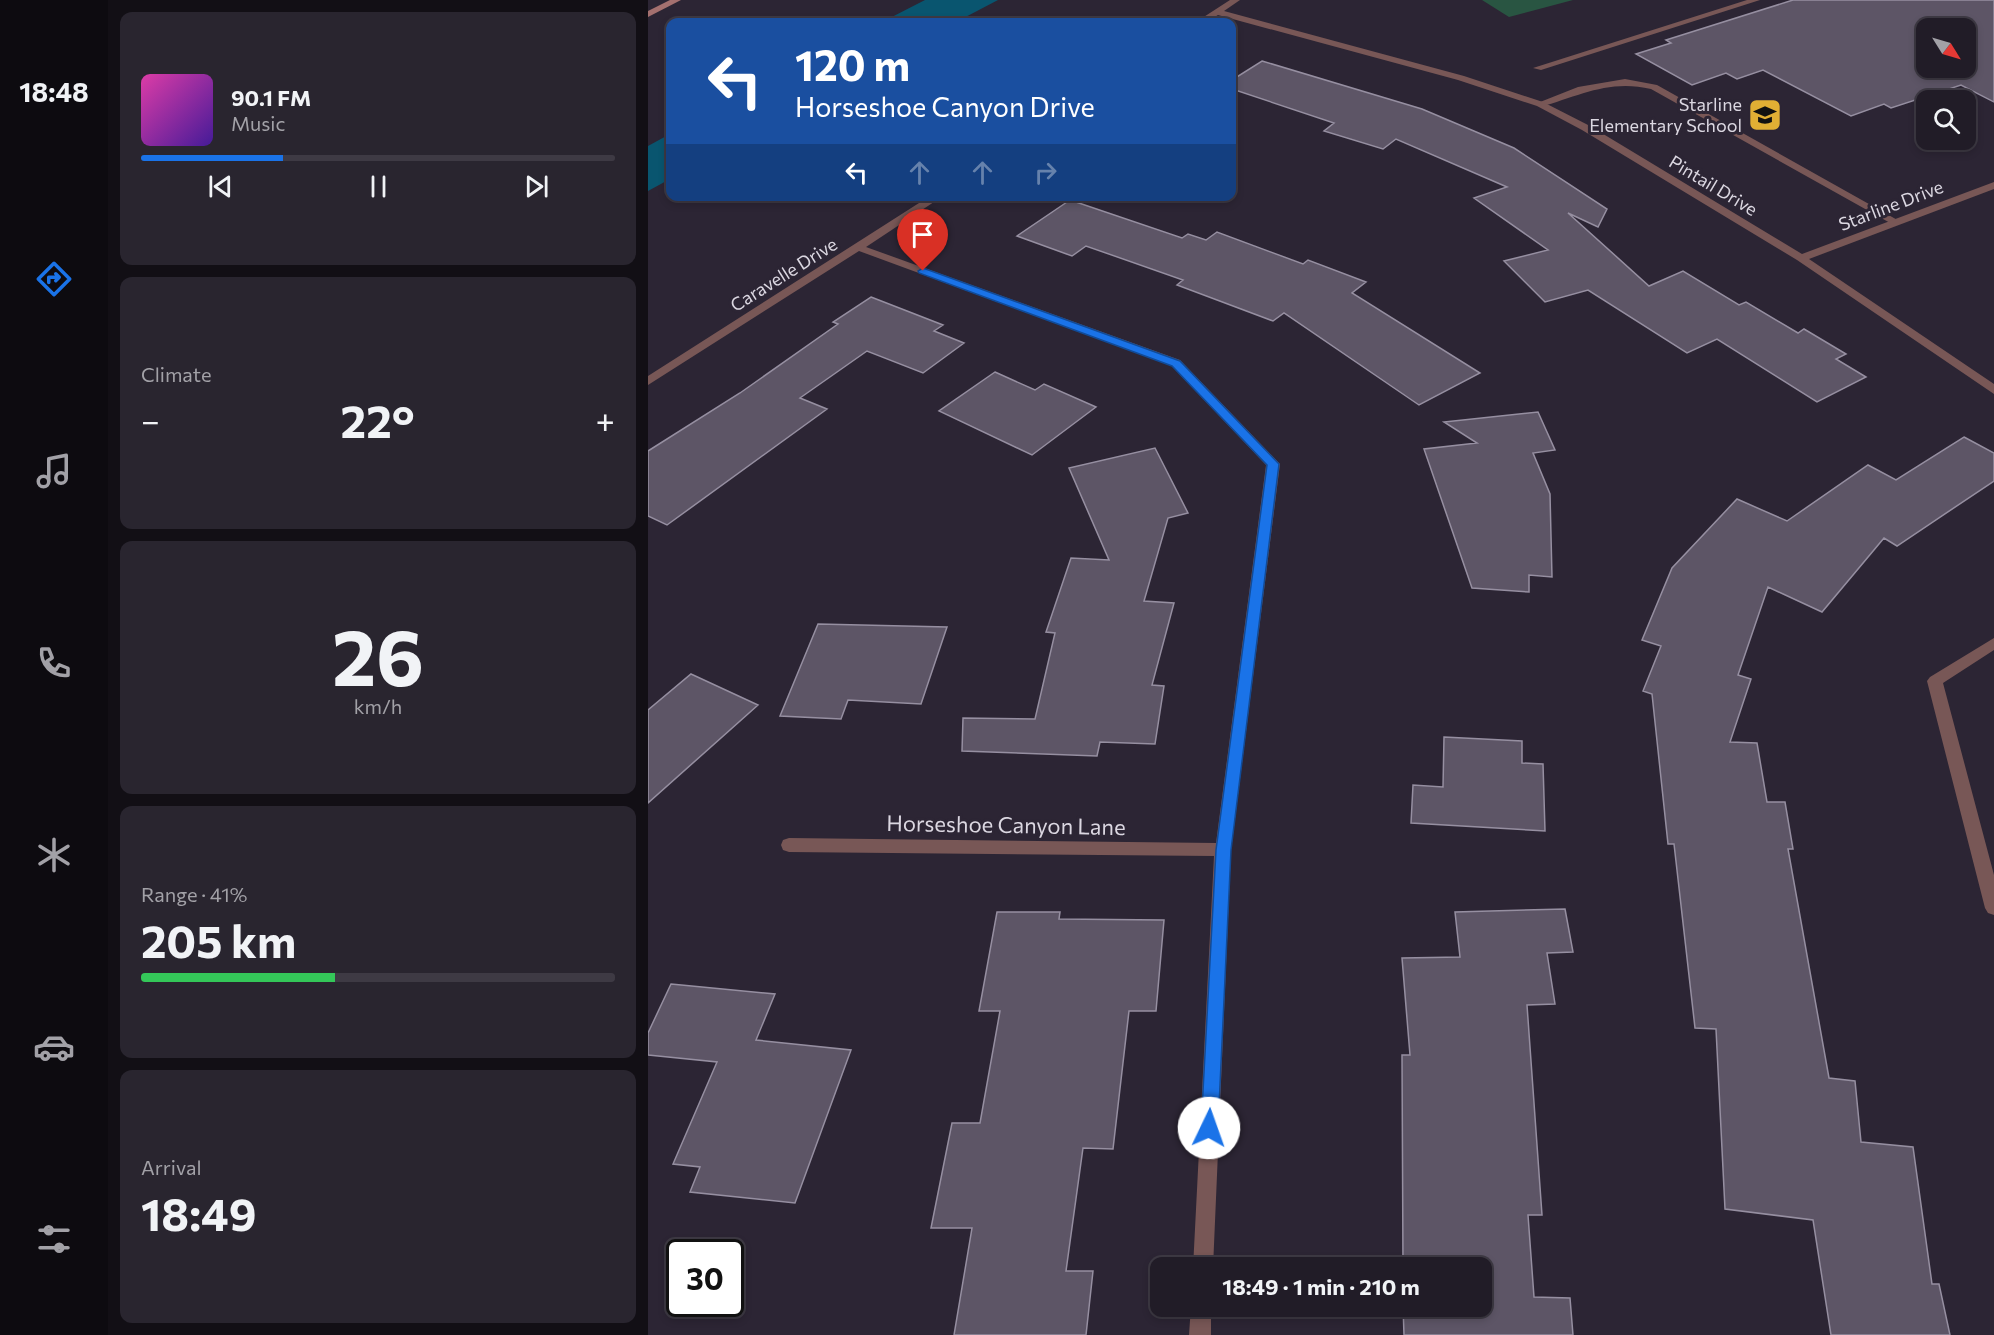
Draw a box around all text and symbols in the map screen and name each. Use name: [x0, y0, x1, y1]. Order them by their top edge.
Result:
north arrow: [1916, 18, 1976, 78]
map controls: [1916, 18, 1976, 150]
text: 120 m: [795, 38, 910, 90]
icon: left: [696, 42, 774, 120]
text: 18:48: [19, 75, 89, 108]
text: 90.1 FM: [231, 84, 311, 111]
text: Horseshoe Canyon Drive: [795, 90, 1095, 123]
button: search: [1916, 90, 1976, 150]
place label: Starline Elementary School: [1589, 93, 1742, 136]
school or university icon: Starline Elementary School: [1747, 97, 1783, 133]
text: Music: [231, 111, 285, 135]
street label: Pintail Drive: [1665, 150, 1762, 220]
icon: left: [840, 156, 873, 189]
icon: ahead: [903, 156, 936, 189]
icon: ahead: [966, 156, 999, 189]
icon: right: [1029, 156, 1062, 189]
icon: previous: [204, 170, 237, 203]
icon: pause: [362, 170, 395, 203]
icon: next: [520, 170, 553, 203]
street label: Starline Drive: [1835, 175, 1946, 235]
pin: [897, 209, 948, 271]
icon: arrive: [906, 218, 939, 251]
street label: Caravelle Drive: [726, 233, 841, 316]
icon: directions: [33, 258, 75, 300]
text: Climate: [141, 362, 211, 386]
text: 22°: [341, 392, 415, 447]
text: −: [141, 399, 160, 440]
text: +: [596, 399, 615, 440]
icon: music: [33, 450, 75, 492]
text: 26: [332, 607, 424, 702]
icon: phone: [33, 642, 75, 684]
text: km/h: [354, 694, 402, 718]
street label: Horseshoe Canyon Lane: [886, 809, 1126, 840]
icon: climate: [33, 834, 75, 876]
text: Range · 41%: [141, 882, 247, 906]
text: 205 km: [141, 912, 296, 967]
icon: car: [33, 1026, 75, 1068]
position arrow: [1177, 1096, 1241, 1160]
text: Arrival: [141, 1155, 202, 1179]
text: 18:49: [141, 1185, 256, 1240]
icon: filters: [33, 1218, 75, 1260]
speed limit sign: 30: [666, 1239, 744, 1317]
text: 18:49 · 1 min · 210 m: [1222, 1273, 1420, 1300]

